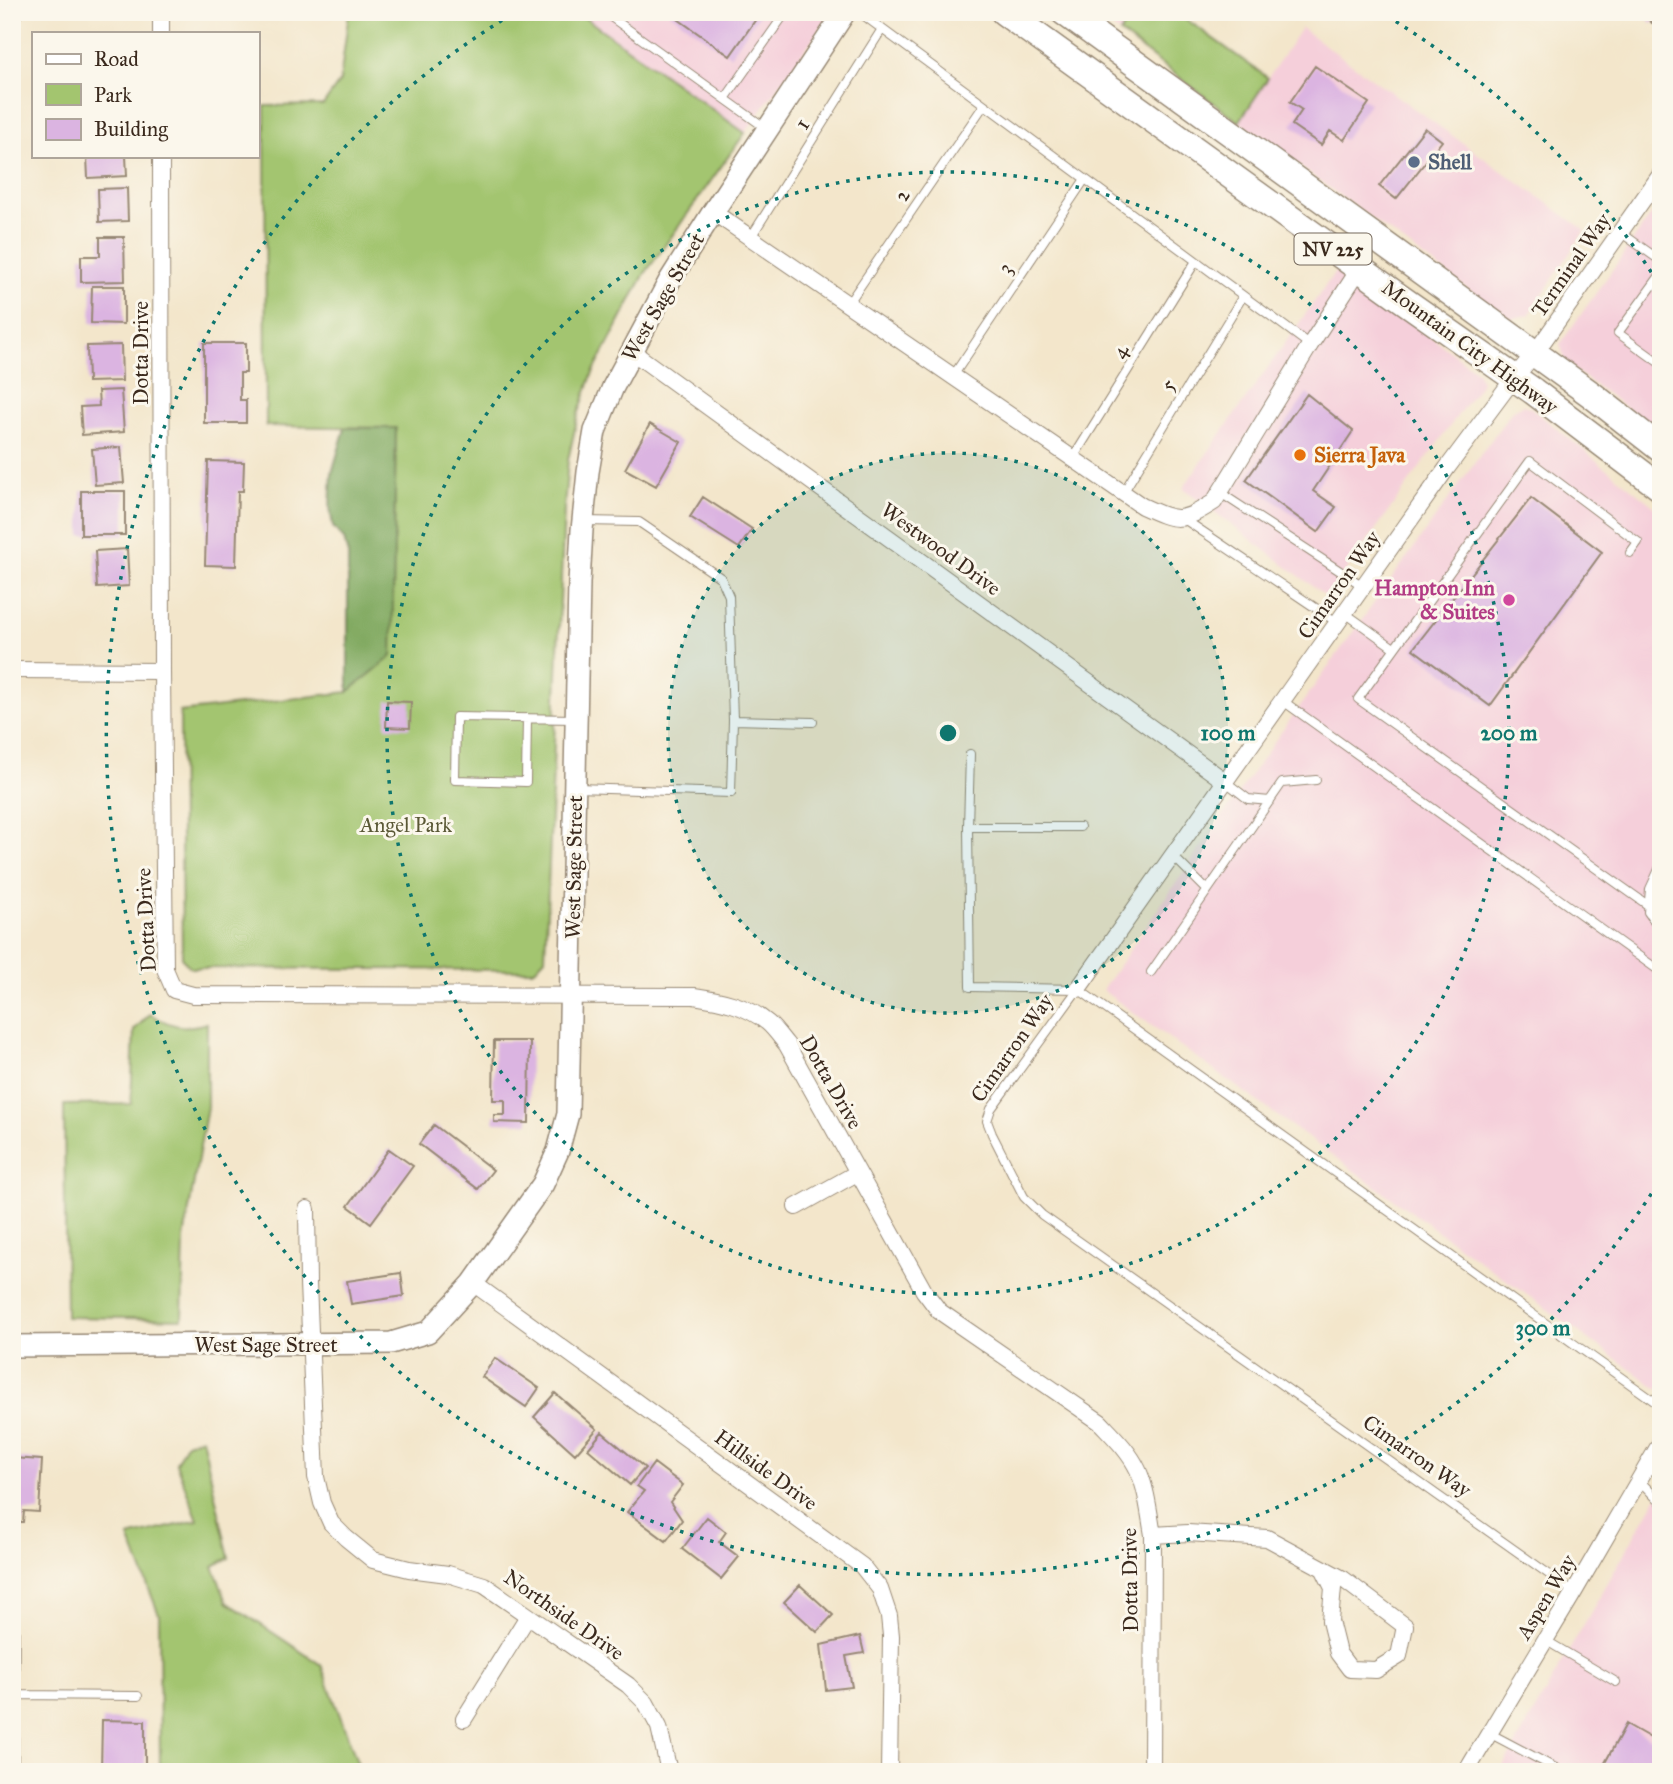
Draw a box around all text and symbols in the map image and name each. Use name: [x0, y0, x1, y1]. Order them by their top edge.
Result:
legend: [32, 32, 259, 158]
text: Road: [94, 46, 139, 72]
text: Park: [94, 82, 132, 108]
street label: 1: [789, 114, 815, 134]
text: Building: [94, 116, 168, 142]
place label: Shell: [1428, 149, 1473, 175]
marker: Shell: [1406, 154, 1422, 170]
street label: 2: [888, 183, 916, 207]
street label: Terminal Way: [1526, 207, 1617, 322]
street label: West Sage Street: [616, 228, 710, 366]
road number: NV 225: [1294, 233, 1372, 264]
street label: 3: [992, 257, 1018, 279]
street label: Mountain City Highway: [1377, 274, 1564, 420]
street label: Dotta Drive: [128, 301, 154, 405]
street label: 4: [1106, 338, 1135, 363]
street label: 5: [1154, 374, 1182, 396]
place label: Sierra Java: [1314, 442, 1406, 469]
marker: Sierra Java: [1292, 447, 1308, 463]
street label: Westwood Drive: [876, 497, 1006, 601]
street label: Cimarron Way: [1292, 525, 1387, 644]
place label: Hampton Inn & Suites: [1374, 575, 1496, 625]
marker: Hampton Inn & Suites: [1501, 592, 1517, 608]
text: 100 m: [1201, 720, 1256, 746]
text: 200 m: [1481, 720, 1538, 746]
centre of rings: [936, 721, 960, 745]
street label: West Sage Street: [560, 794, 588, 939]
park label: Angel Park: [359, 812, 452, 838]
street label: Dotta Drive: [130, 867, 162, 973]
street label: Cimarron Way: [965, 988, 1060, 1107]
street label: Dotta Drive: [794, 1030, 868, 1134]
text: 300 m: [1515, 1315, 1571, 1341]
street label: West Sage Street: [194, 1332, 338, 1358]
street label: Cimarron Way: [1358, 1409, 1477, 1504]
street label: Hillside Drive: [709, 1424, 823, 1516]
street label: Dotta Drive: [1116, 1527, 1144, 1632]
street label: Aspen Way: [1510, 1549, 1582, 1645]
street label: Northside Drive: [499, 1564, 629, 1666]

